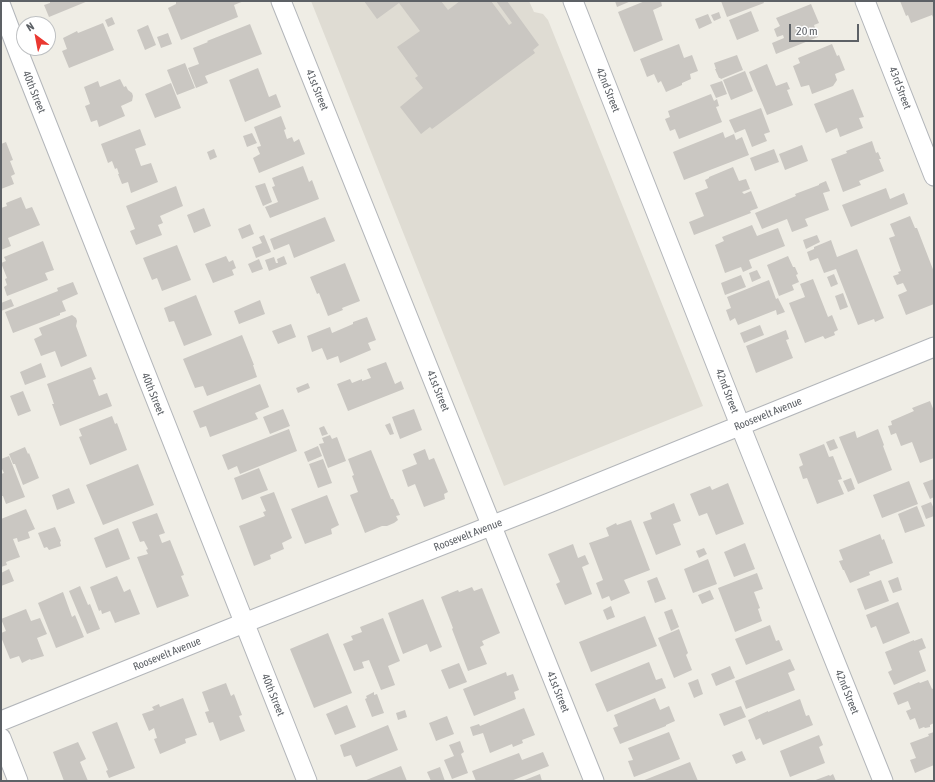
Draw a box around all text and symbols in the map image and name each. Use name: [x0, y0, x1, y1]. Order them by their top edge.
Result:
north arrow: [16, 16, 56, 56]
scale bar: [791, 16, 861, 42]
text: N: [24, 20, 36, 33]
text: 20 m: [796, 24, 818, 38]
street label: 43rd Street: [886, 65, 914, 111]
street label: 42nd Street: [593, 66, 623, 114]
street label: 41st Street: [303, 68, 331, 112]
street label: 40th Street: [20, 69, 48, 115]
street label: 42nd Street: [713, 367, 741, 415]
street label: 41st Street: [424, 369, 452, 413]
street label: 40th Street: [139, 371, 167, 417]
street label: Roosevelt Avenue: [732, 394, 804, 434]
street label: Roosevelt Avenue: [432, 516, 504, 554]
street label: Roosevelt Avenue: [131, 634, 203, 674]
street label: 42nd Street: [832, 668, 862, 716]
street label: 41st Street: [544, 670, 572, 714]
street label: 40th Street: [259, 672, 287, 718]

